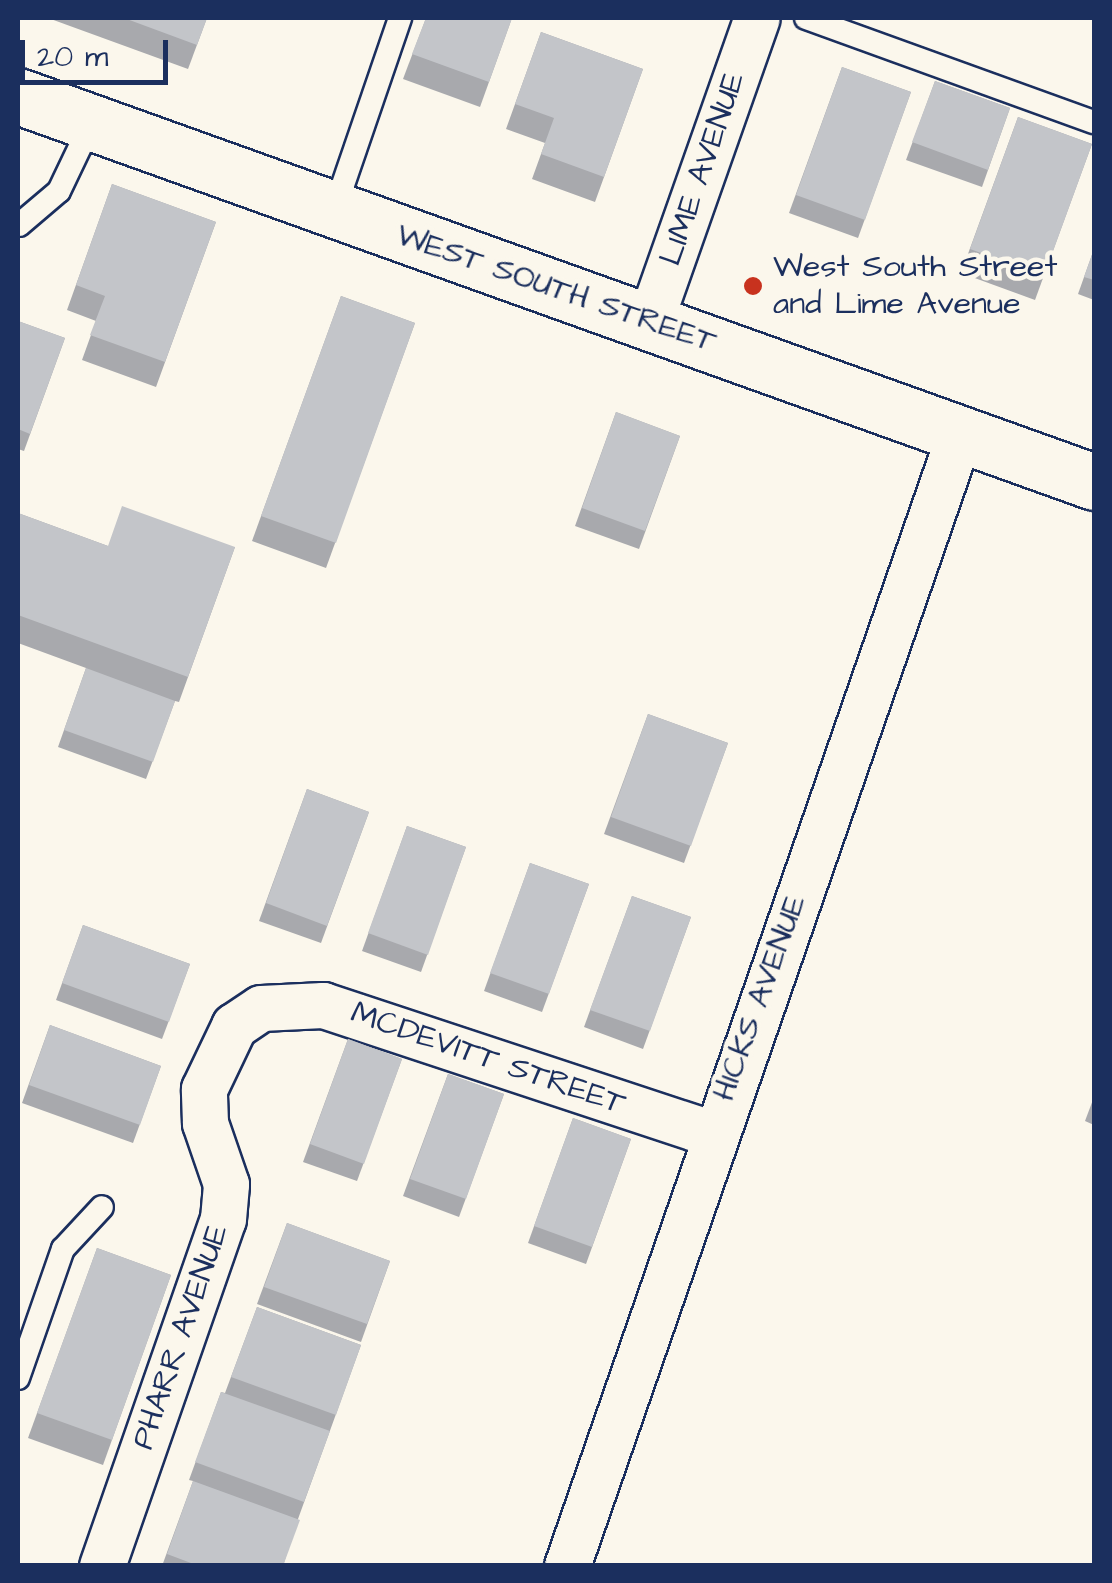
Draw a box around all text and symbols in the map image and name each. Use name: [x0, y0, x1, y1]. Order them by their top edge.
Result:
scale bar: [25, 20, 172, 82]
text: 20 m: [37, 36, 108, 78]
street label: LIME AVENUE: [652, 67, 754, 271]
street label: WEST SOUTH STREET: [391, 216, 721, 362]
place label: West South Street and Lime Avenue: [773, 249, 1057, 324]
marker: West South Street and Lime Avenue: [742, 275, 764, 297]
street label: HICKS AVENUE: [705, 890, 815, 1106]
street label: MCDEVITT STREET: [346, 994, 630, 1124]
street label: PHARR AVENUE: [125, 1220, 237, 1454]

